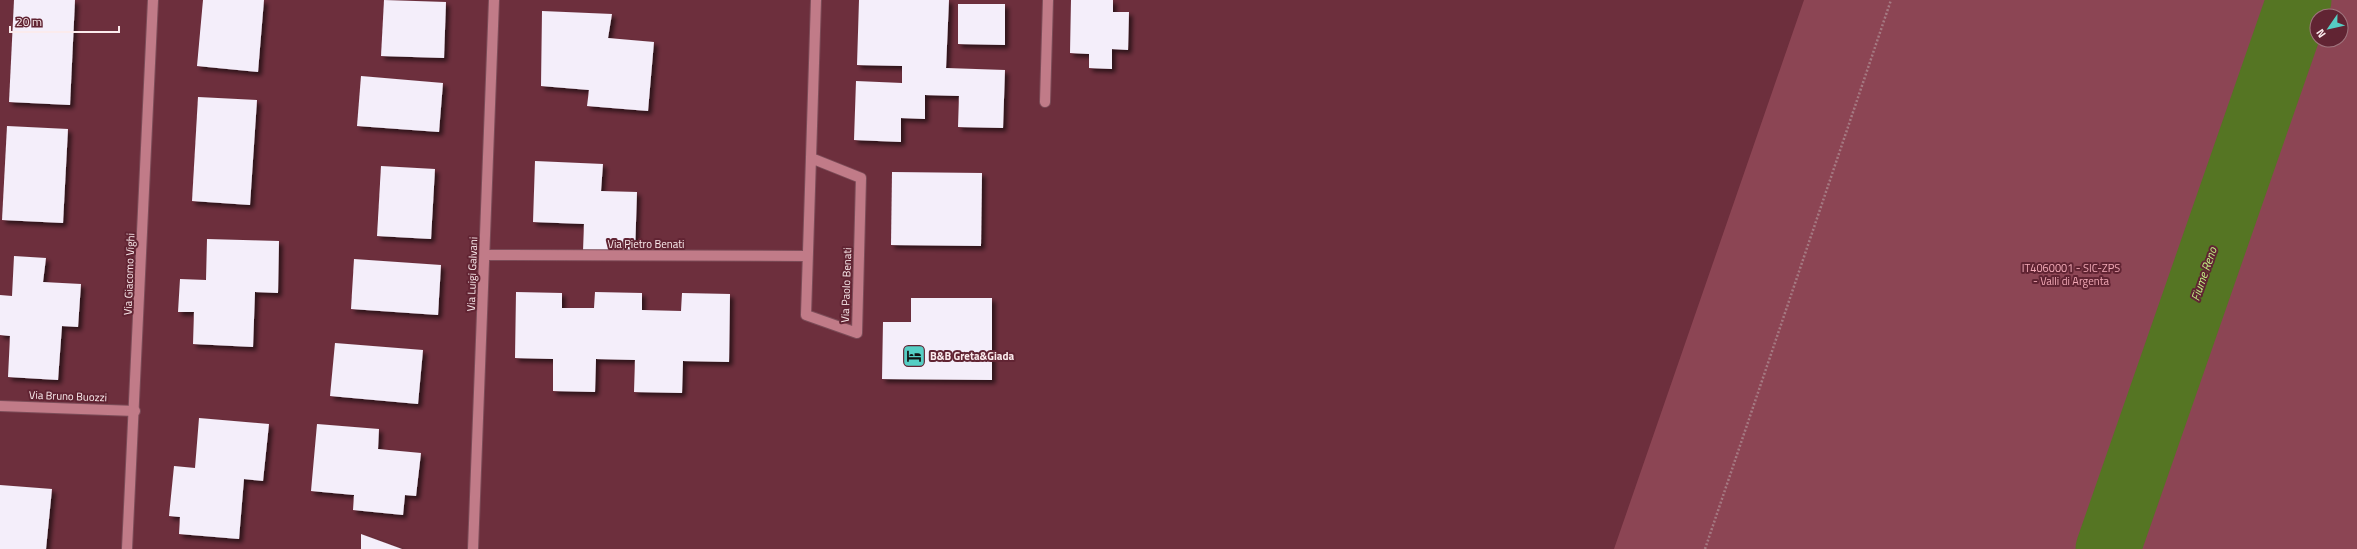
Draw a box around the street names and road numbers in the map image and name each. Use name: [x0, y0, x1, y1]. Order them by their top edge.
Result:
street label: Via Giacomo Vighi: [120, 233, 138, 315]
street label: Via Luigi Galvani: [463, 236, 481, 312]
street label: Via Pietro Benati: [608, 236, 685, 252]
street label: Via Paolo Benati: [837, 247, 855, 323]
street label: Via Bruno Buozzi: [29, 387, 107, 405]

